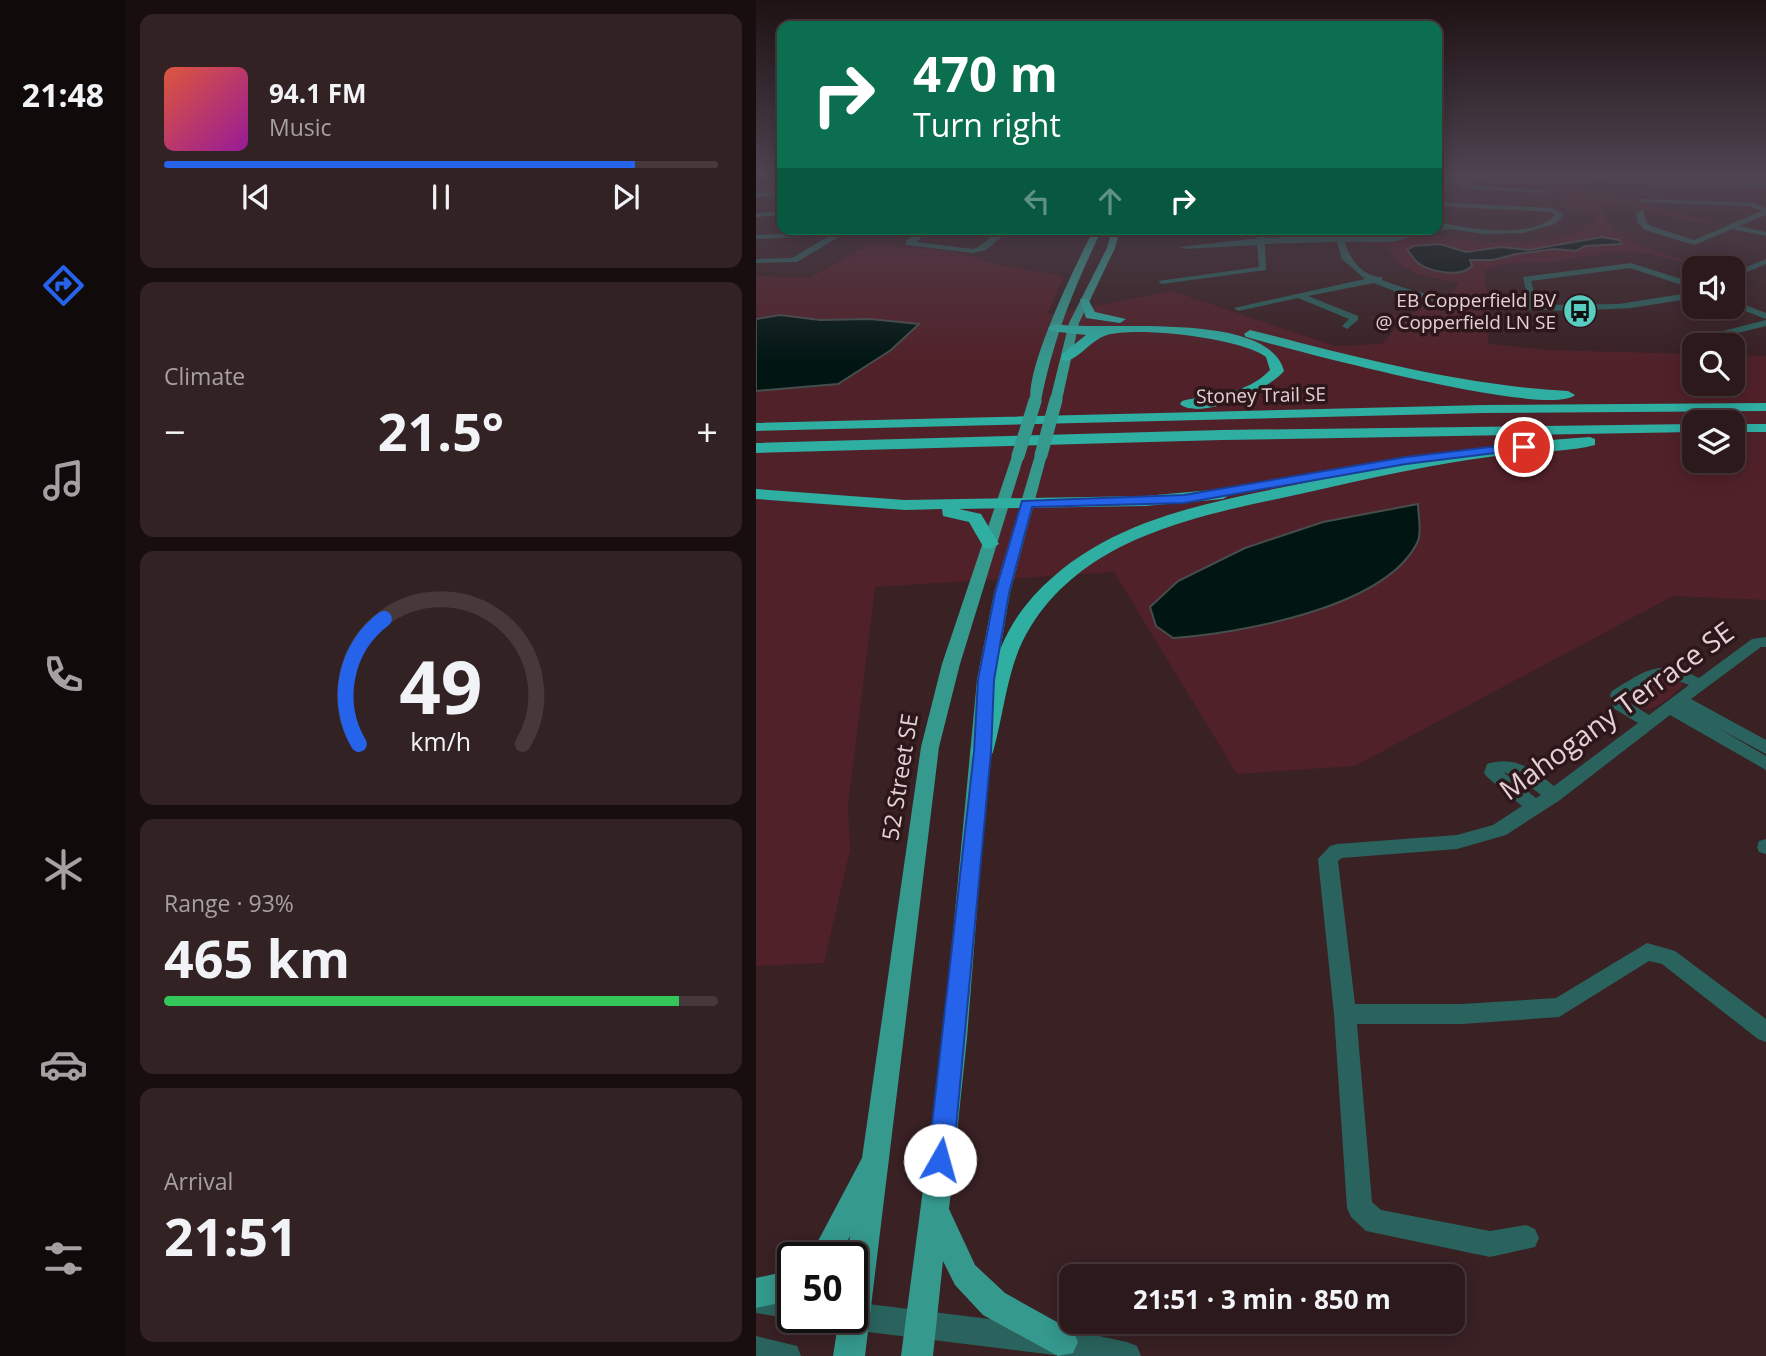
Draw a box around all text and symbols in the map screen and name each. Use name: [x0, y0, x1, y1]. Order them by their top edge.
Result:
text: 470 m: [913, 40, 1058, 106]
icon: right: [798, 49, 889, 140]
text: 21:48: [22, 73, 104, 116]
text: 94.1 FM: [269, 75, 367, 111]
text: Turn right: [913, 103, 1061, 146]
text: Music: [269, 111, 332, 143]
icon: previous: [237, 178, 275, 216]
icon: pause: [422, 178, 460, 216]
icon: next: [607, 178, 645, 216]
icon: left: [1018, 182, 1056, 220]
icon: ahead: [1091, 182, 1129, 220]
icon: right: [1164, 182, 1202, 220]
map controls: [1682, 256, 1745, 473]
button: sound: [1682, 256, 1745, 319]
icon: directions: [39, 261, 88, 310]
place label: EB Copperfield BV @ Copperfield LN SE: [1376, 287, 1557, 335]
bus stop icon: EB Copperfield BV @ Copperfield LN SE: [1561, 292, 1599, 330]
button: search: [1682, 333, 1745, 396]
text: Climate: [164, 360, 245, 392]
street label: Stoney Trail SE: [1196, 381, 1326, 409]
text: 21.5°: [378, 395, 504, 466]
text: −: [164, 405, 186, 457]
text: +: [696, 405, 718, 457]
button: layers: [1682, 410, 1745, 473]
pin: [1494, 417, 1554, 477]
icon: arrive: [1505, 428, 1543, 466]
icon: music: [39, 456, 88, 505]
street label: Mahogany Terrace SE: [1491, 612, 1741, 808]
text: 49: [399, 636, 483, 735]
icon: phone: [39, 650, 88, 699]
street label: 52 Street SE: [873, 711, 925, 843]
text: km/h: [411, 724, 471, 758]
icon: climate: [39, 845, 88, 894]
text: Range · 93%: [164, 887, 294, 919]
text: 465 km: [164, 922, 350, 993]
icon: car: [39, 1040, 88, 1089]
position arrow: [903, 1123, 977, 1197]
text: Arrival: [164, 1165, 233, 1197]
text: 21:51: [164, 1200, 298, 1271]
icon: filters: [39, 1234, 88, 1283]
speed limit sign: 50: [777, 1242, 868, 1333]
text: 21:51 · 3 min · 850 m: [1133, 1281, 1391, 1317]

